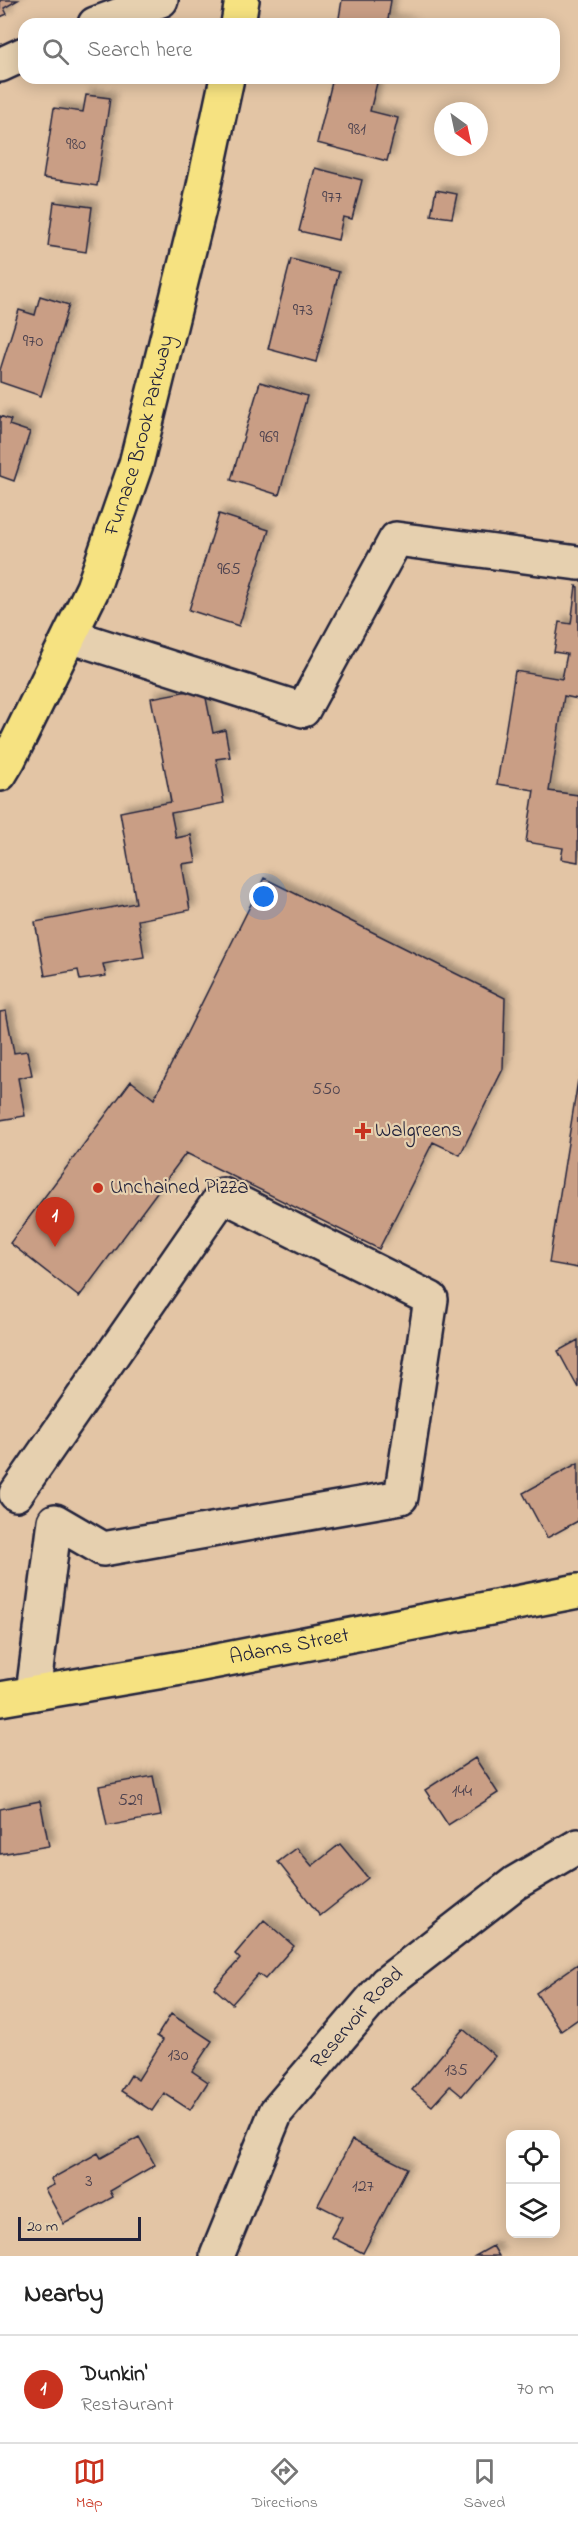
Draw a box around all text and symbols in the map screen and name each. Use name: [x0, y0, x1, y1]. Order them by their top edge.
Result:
search box: [18, 18, 560, 84]
icon: search: [39, 35, 72, 68]
text: Search here: [87, 35, 192, 67]
north arrow: [434, 102, 488, 156]
house number: 981: [348, 117, 366, 143]
house number: 980: [66, 132, 86, 158]
house number: 977: [322, 185, 343, 211]
house number: 973: [293, 298, 313, 324]
house number: 970: [23, 329, 44, 355]
street label: Furnace Brook Parkway: [97, 332, 184, 541]
house number: 969: [260, 425, 279, 451]
house number: 965: [217, 557, 241, 583]
your location: [249, 882, 278, 911]
house number: 550: [312, 1077, 340, 1103]
place label: Walgreens: [375, 1116, 462, 1148]
marker: Walgreens: [356, 1124, 370, 1138]
place label: Unchained Pizza: [110, 1173, 248, 1203]
marker: Unchained Pizza: [91, 1181, 105, 1195]
pin: 1: [36, 1198, 74, 1247]
street label: Adams Street: [227, 1621, 352, 1673]
house number: 144: [452, 1779, 473, 1805]
house number: 529: [118, 1788, 143, 1814]
street label: Reservoir Road: [304, 1959, 410, 2076]
house number: 130: [168, 2043, 189, 2069]
house number: 135: [444, 2058, 468, 2084]
map controls: [506, 2130, 560, 2238]
button: locate: [506, 2130, 560, 2184]
house number: 3: [85, 2169, 93, 2195]
house number: 127: [352, 2174, 375, 2200]
button: layers: [506, 2184, 560, 2238]
scale bar: [18, 2214, 141, 2242]
text: 20 m: [27, 2215, 58, 2239]
text: Nearby: [24, 2276, 103, 2314]
text: Dunkin': [81, 2359, 147, 2391]
text: 1: [40, 2375, 47, 2404]
text: 70 m: [517, 2375, 554, 2404]
text: Restaurant: [81, 2391, 174, 2420]
tab: Map: [73, 2455, 106, 2515]
tab: Directions: [251, 2455, 318, 2515]
tab: Saved: [463, 2455, 505, 2515]

